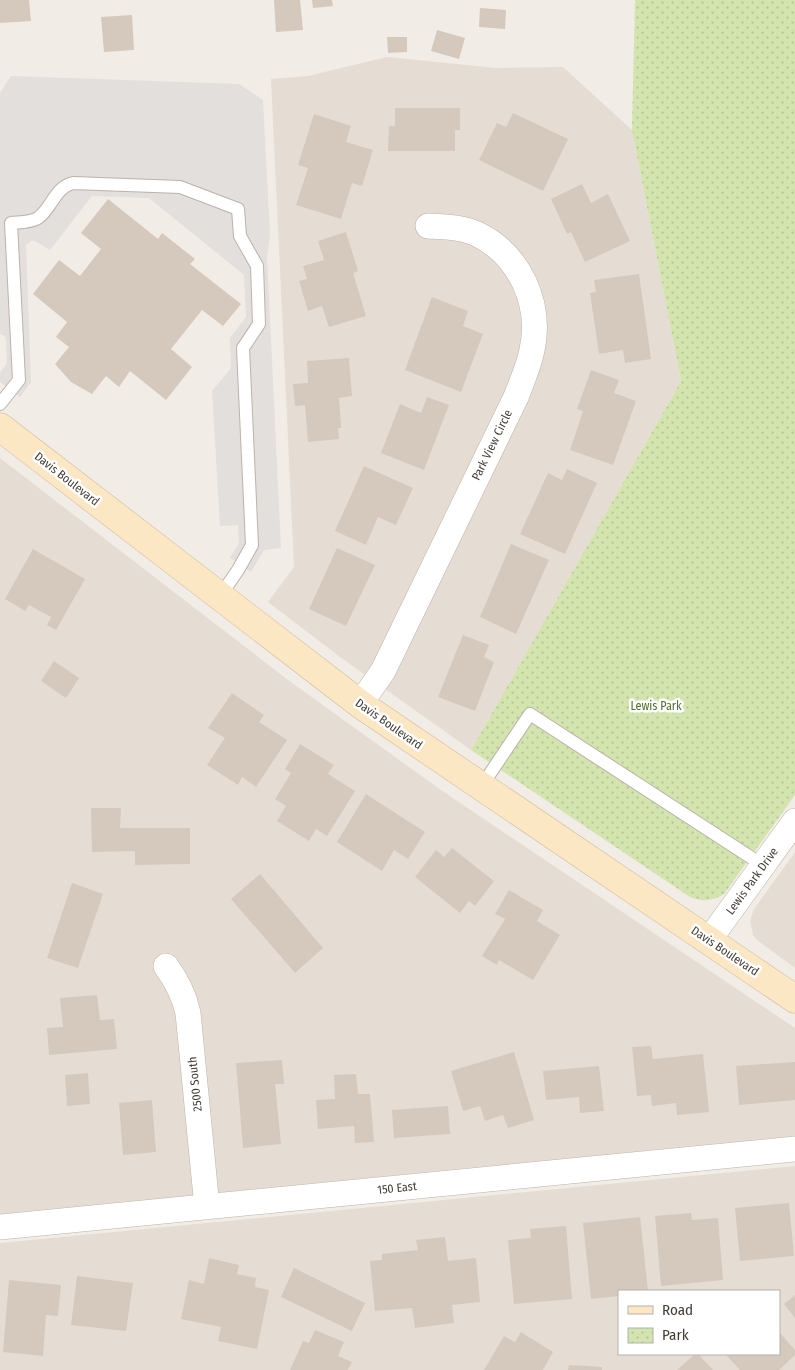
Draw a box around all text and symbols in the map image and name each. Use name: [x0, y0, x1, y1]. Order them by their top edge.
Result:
street label: Park View Circle: [469, 407, 515, 483]
street label: Davis Boulevard: [32, 449, 102, 509]
street label: Davis Boulevard: [353, 696, 425, 752]
park label: Lewis Park: [630, 699, 682, 713]
street label: Lewis Park Drive: [723, 845, 781, 917]
street label: Davis Boulevard: [689, 923, 761, 979]
street label: 2500 South: [185, 1056, 205, 1112]
street label: 150 East: [377, 1179, 417, 1197]
legend: [618, 1290, 780, 1355]
text: Road: [662, 1301, 693, 1319]
text: Park: [662, 1326, 689, 1344]

